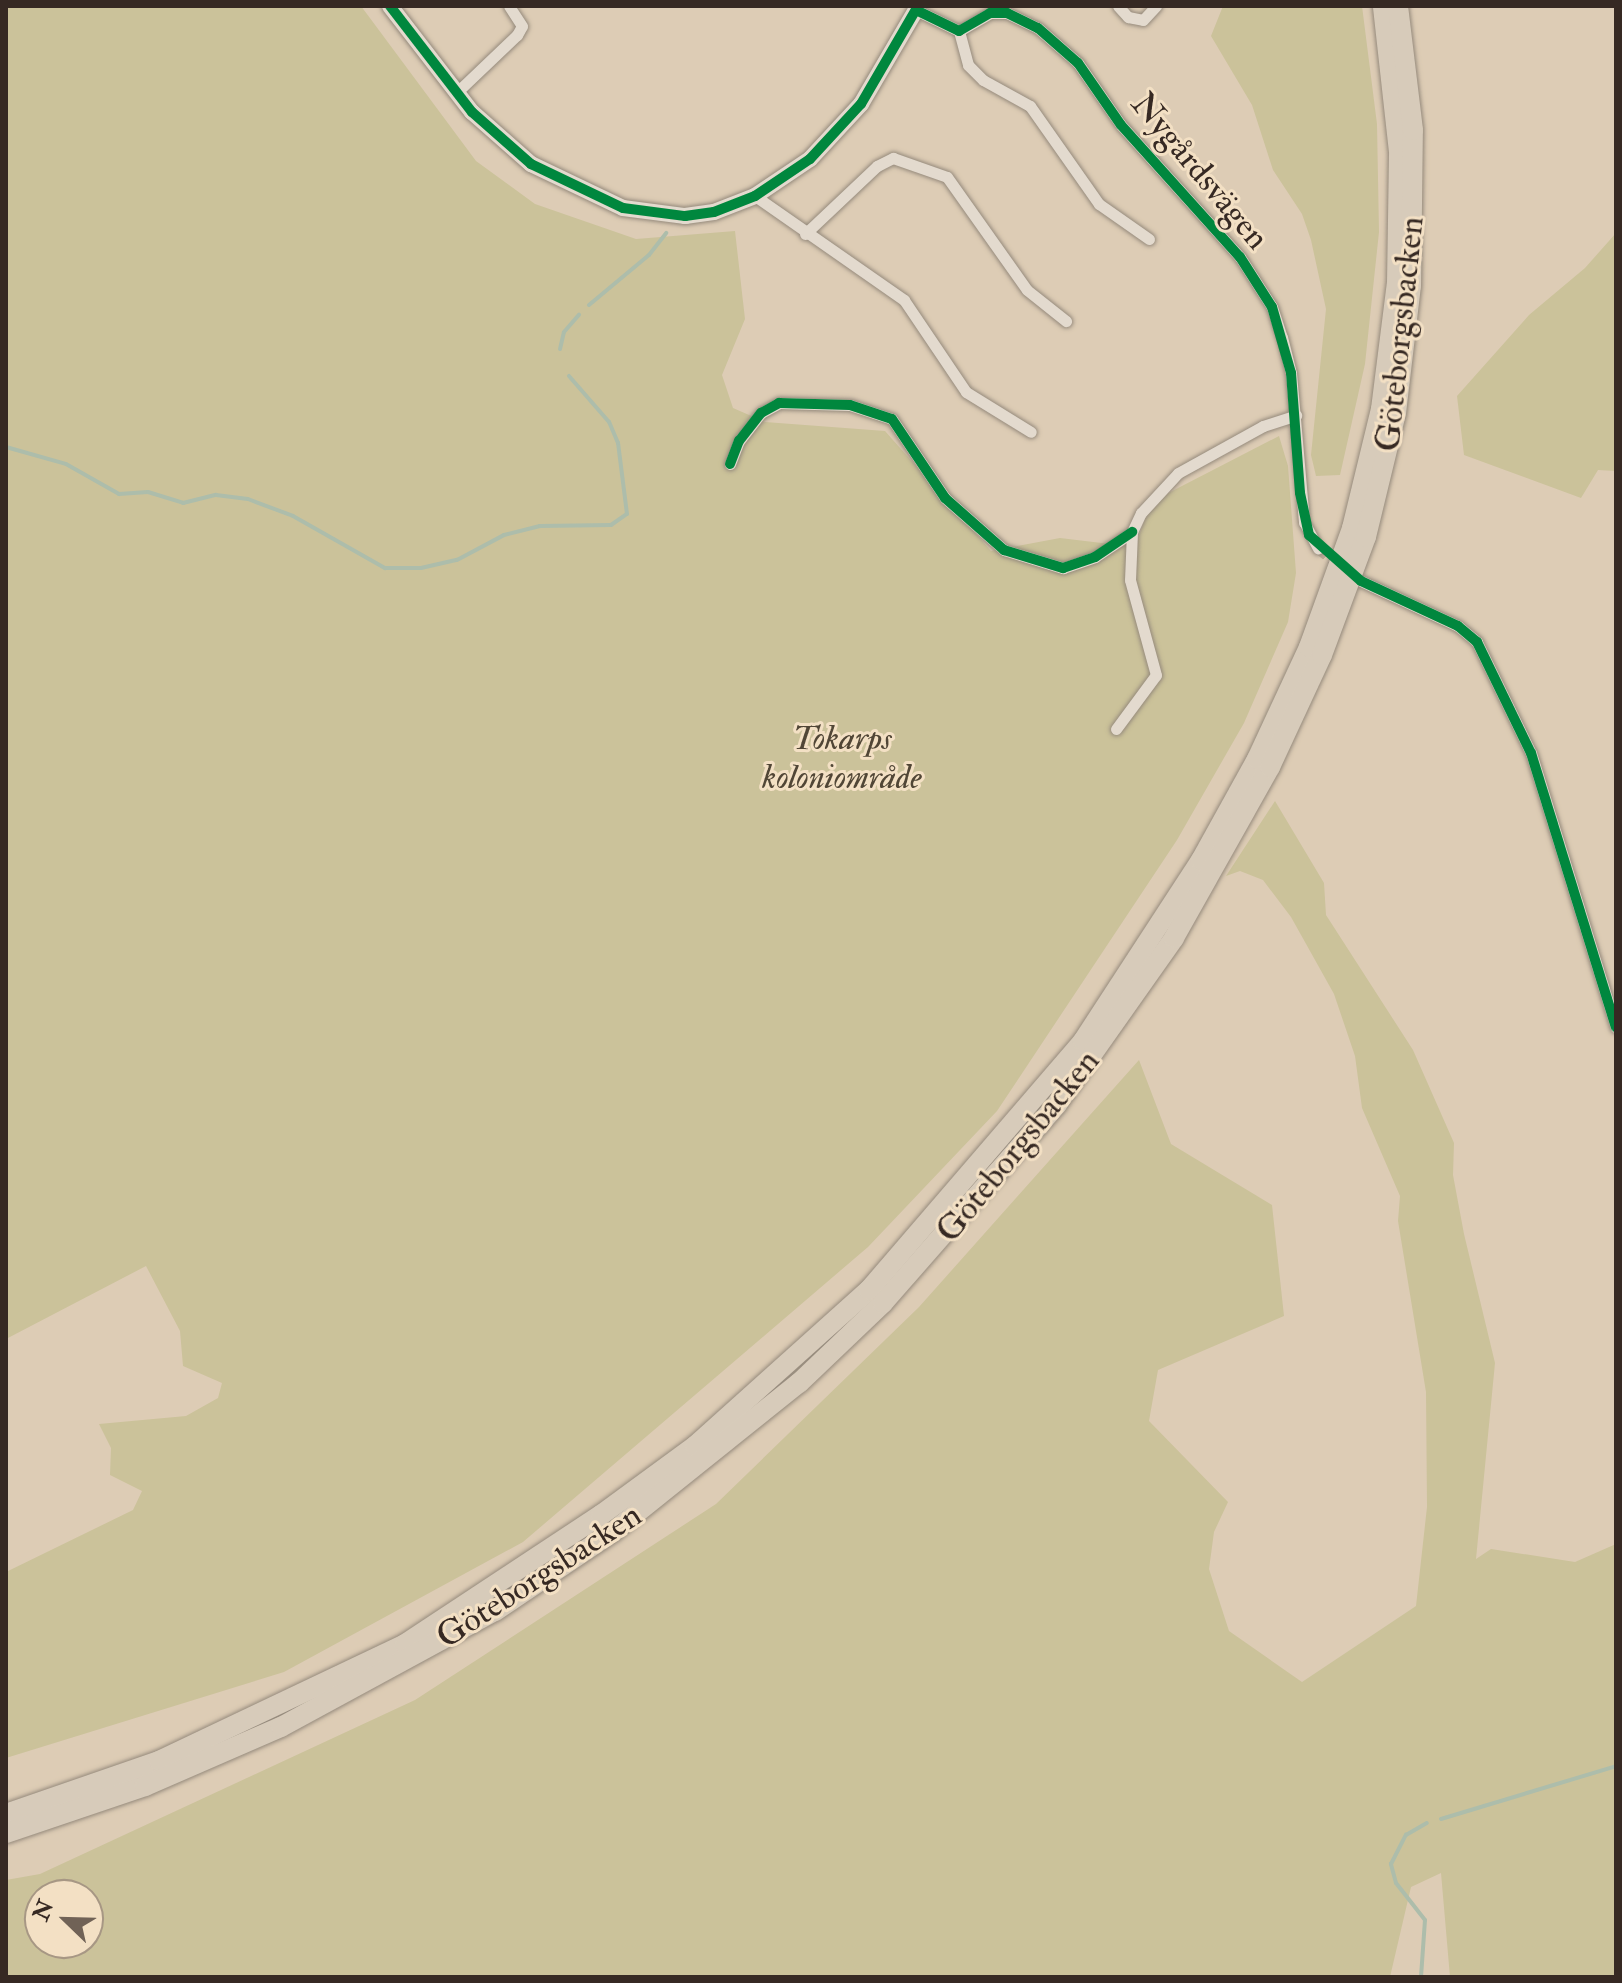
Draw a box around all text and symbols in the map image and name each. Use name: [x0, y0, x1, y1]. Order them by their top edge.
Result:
street label: Nygårdsvägen: [1122, 84, 1278, 258]
street label: Göteborgsbacken: [1367, 215, 1433, 453]
park label: Tokarps koloniområde: [762, 718, 922, 798]
street label: Göteborgsbacken: [928, 1041, 1108, 1251]
street label: Göteborgsbacken: [429, 1495, 649, 1657]
north arrow: [24, 1879, 104, 1959]
text: N: [27, 1896, 60, 1925]

